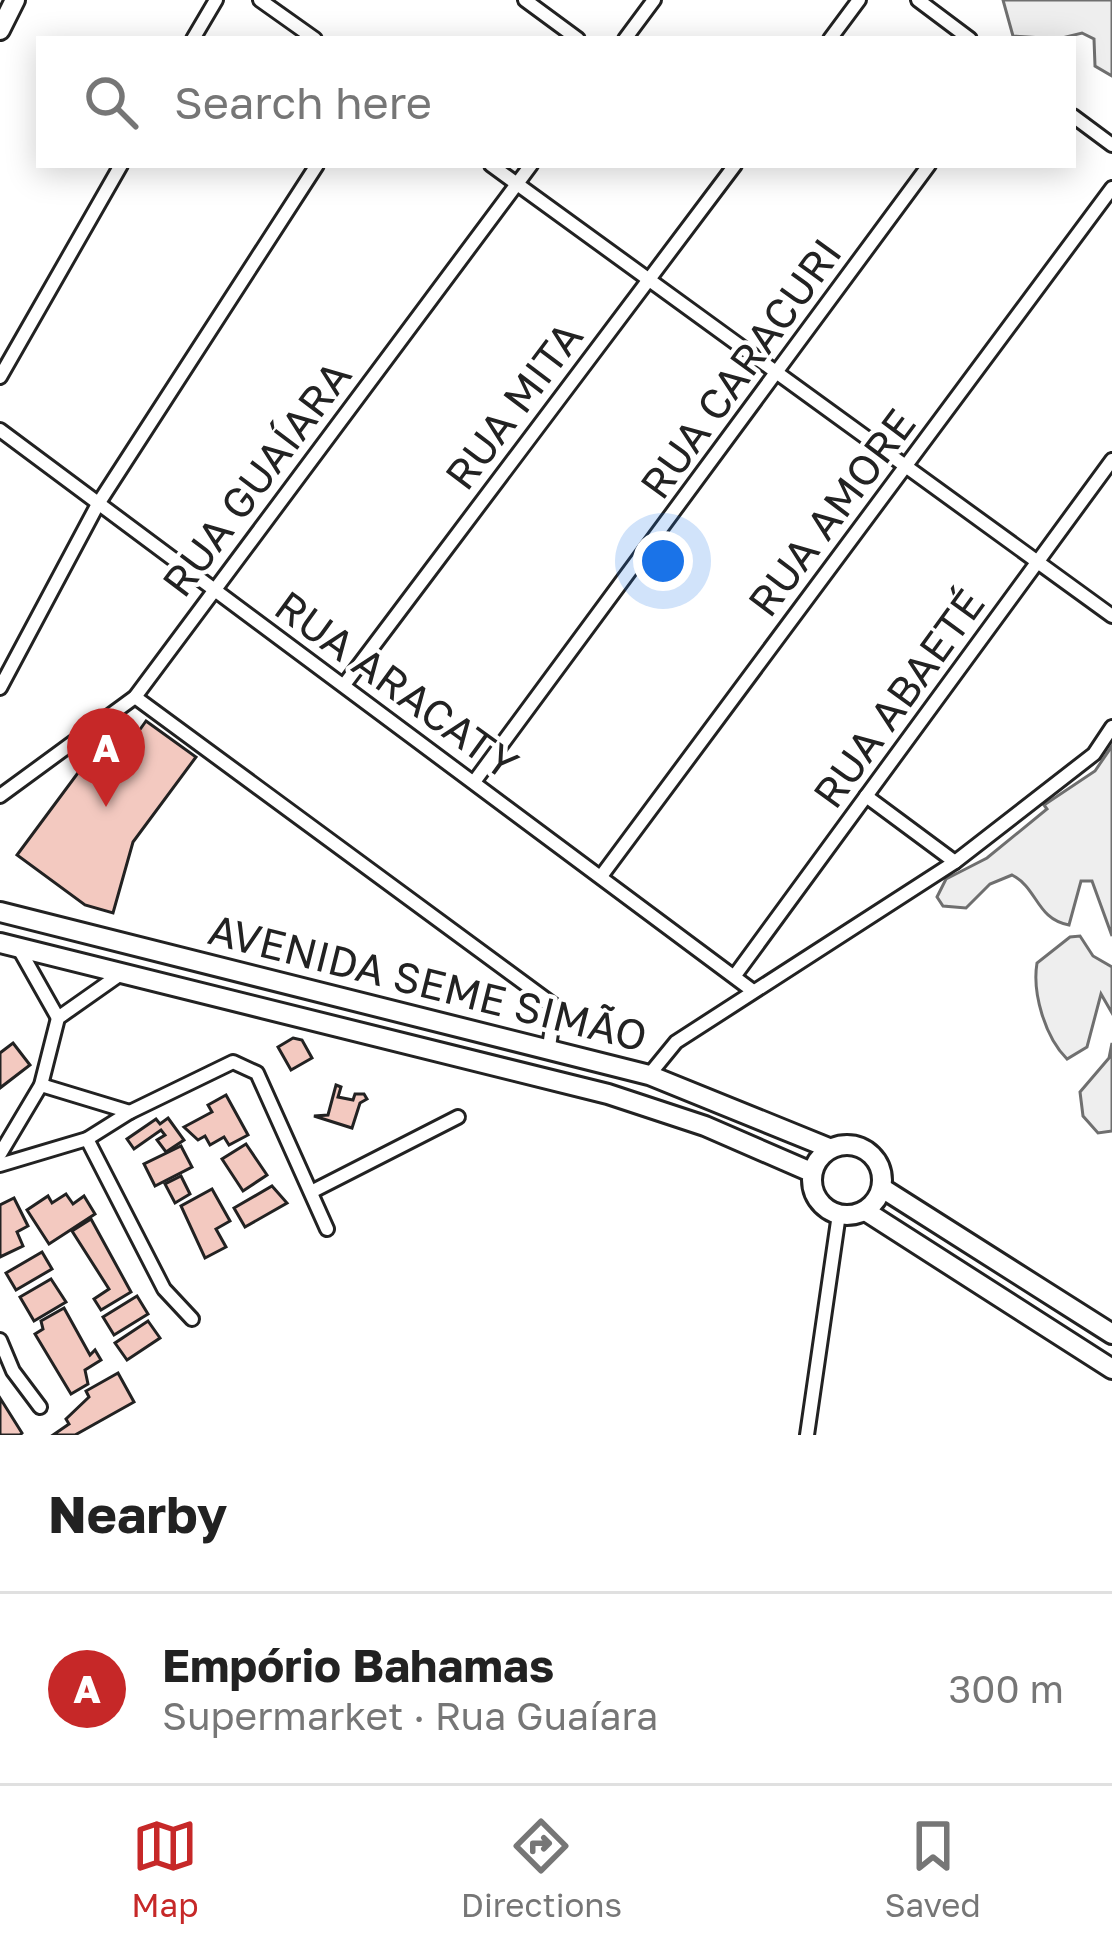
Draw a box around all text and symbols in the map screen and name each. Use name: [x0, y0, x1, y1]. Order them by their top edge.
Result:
search box: [36, 36, 1076, 168]
icon: search: [78, 69, 144, 135]
text: Search here: [174, 75, 432, 129]
street label: RUA CARACURI: [629, 228, 851, 508]
street label: RUA MITA: [434, 312, 592, 498]
street label: RUA GUAÍARA: [151, 351, 361, 605]
street label: RUA AMORE: [737, 399, 925, 625]
your location: [633, 531, 693, 591]
street label: RUA ARACATY: [266, 579, 528, 789]
street label: RUA ABAETÉ: [802, 579, 994, 817]
pin: A: [67, 708, 145, 807]
street label: AVENIDA SEME SIMÃO: [204, 903, 652, 1061]
text: Nearby: [48, 1483, 227, 1544]
text: Empório Bahamas: [162, 1638, 554, 1692]
text: A: [73, 1665, 101, 1712]
text: 300 m: [949, 1665, 1064, 1712]
text: Supermarket · Rua Guaíara: [162, 1692, 658, 1739]
tab: Map: [131, 1813, 199, 1924]
tab: Directions: [461, 1813, 622, 1924]
tab: Saved: [884, 1813, 981, 1924]

